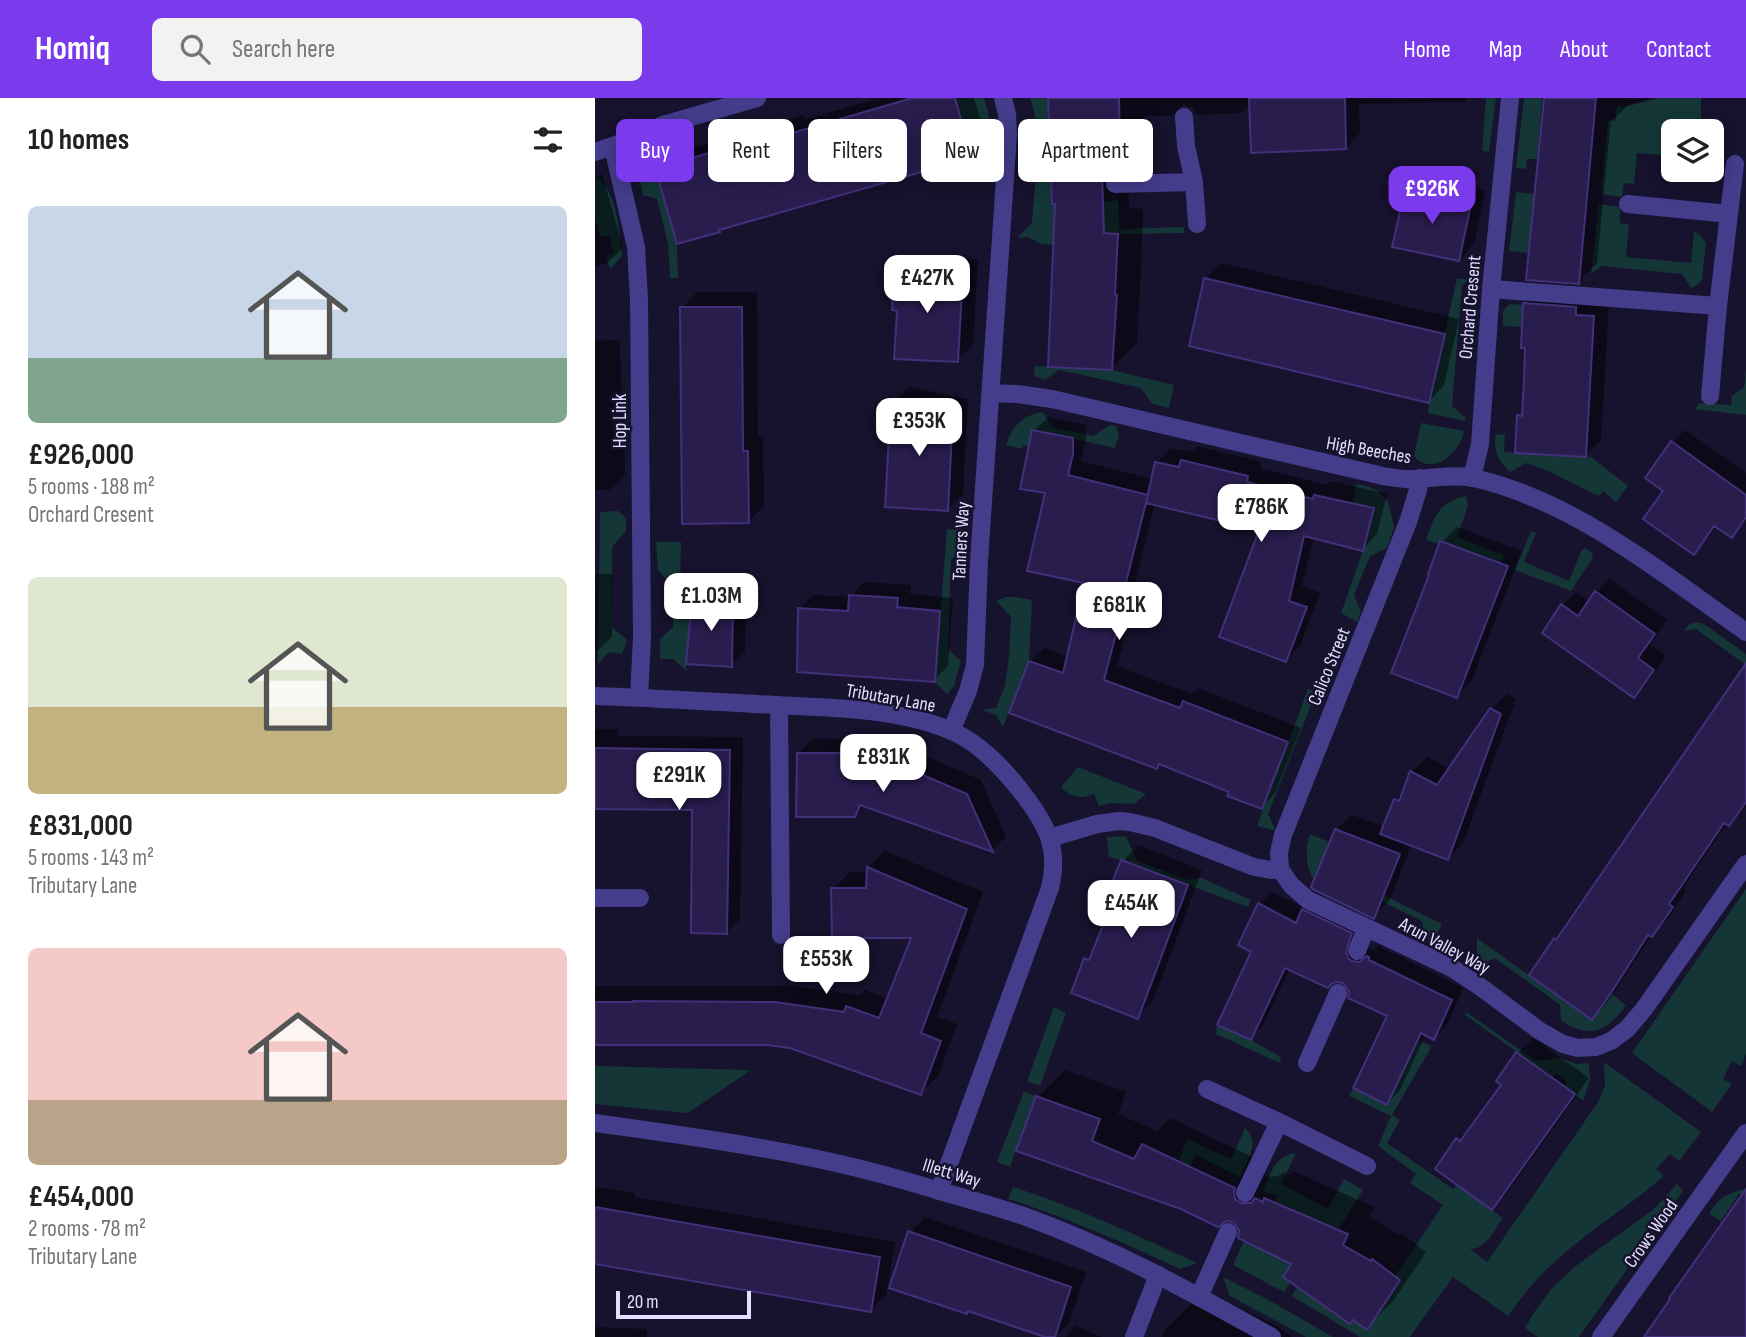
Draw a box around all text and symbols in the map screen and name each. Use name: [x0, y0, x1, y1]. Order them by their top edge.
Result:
search box: [152, 18, 642, 81]
text: Homiq: [35, 29, 110, 69]
icon: search: [176, 30, 214, 68]
text: Search here: [232, 34, 335, 65]
text: Home: [1403, 35, 1451, 64]
text: Map: [1489, 35, 1522, 64]
text: About: [1560, 35, 1608, 64]
text: Contact: [1646, 35, 1711, 64]
chip: Buy: [616, 119, 694, 182]
chip: Rent: [708, 119, 794, 182]
chip: Filters: [808, 119, 907, 182]
chip: New: [921, 119, 1004, 182]
chip: Apartment: [1018, 119, 1153, 182]
map controls: [1661, 119, 1724, 182]
button: layers: [1661, 119, 1724, 182]
icon: filters: [529, 121, 567, 159]
text: 10 homes: [28, 122, 129, 158]
pin: £926K: [1383, 166, 1481, 226]
text: £926K: [1405, 175, 1459, 203]
icon: home: [235, 252, 361, 378]
street label: Orchard Cresent: [1455, 254, 1487, 360]
pin: £427K: [878, 256, 976, 315]
text: £427K: [900, 264, 954, 292]
street label: Hop Link: [609, 393, 632, 448]
pin: £353K: [870, 398, 968, 458]
text: £353K: [892, 407, 946, 435]
street label: High Beeches: [1324, 432, 1413, 469]
text: £926,000: [28, 437, 134, 473]
text: 5 rooms · 188 m²: [28, 473, 155, 501]
pin: £786K: [1212, 484, 1310, 544]
text: £786K: [1234, 493, 1288, 521]
street label: Tanners Way: [948, 500, 975, 581]
text: Orchard Cresent: [28, 501, 154, 529]
pin: £1.03M: [654, 574, 768, 633]
text: £1.03M: [680, 582, 742, 610]
pin: £681K: [1070, 582, 1168, 642]
text: £681K: [1092, 591, 1146, 619]
icon: home: [235, 623, 361, 749]
street label: Calico Street: [1303, 624, 1356, 709]
street label: Tributary Lane: [844, 679, 937, 718]
pin: £831K: [834, 734, 932, 794]
text: £831K: [856, 743, 910, 771]
pin: £291K: [630, 752, 728, 812]
text: £291K: [652, 761, 706, 789]
text: £831,000: [28, 808, 133, 844]
text: 5 rooms · 143 m²: [28, 844, 154, 872]
text: Tributary Lane: [28, 872, 137, 900]
pin: £454K: [1082, 880, 1180, 940]
text: £454K: [1104, 889, 1158, 917]
street label: Arun Valley Way: [1394, 912, 1494, 980]
pin: £553K: [777, 936, 875, 996]
text: £553K: [799, 945, 853, 973]
icon: home: [235, 994, 361, 1120]
street label: Illett Way: [920, 1154, 984, 1193]
text: £454,000: [28, 1179, 134, 1215]
street label: Crows Wood: [1619, 1195, 1683, 1273]
text: 2 rooms · 78 m²: [28, 1215, 146, 1243]
text: Tributary Lane: [28, 1243, 137, 1271]
scale bar: [616, 1288, 751, 1320]
text: 20 m: [627, 1291, 659, 1314]

